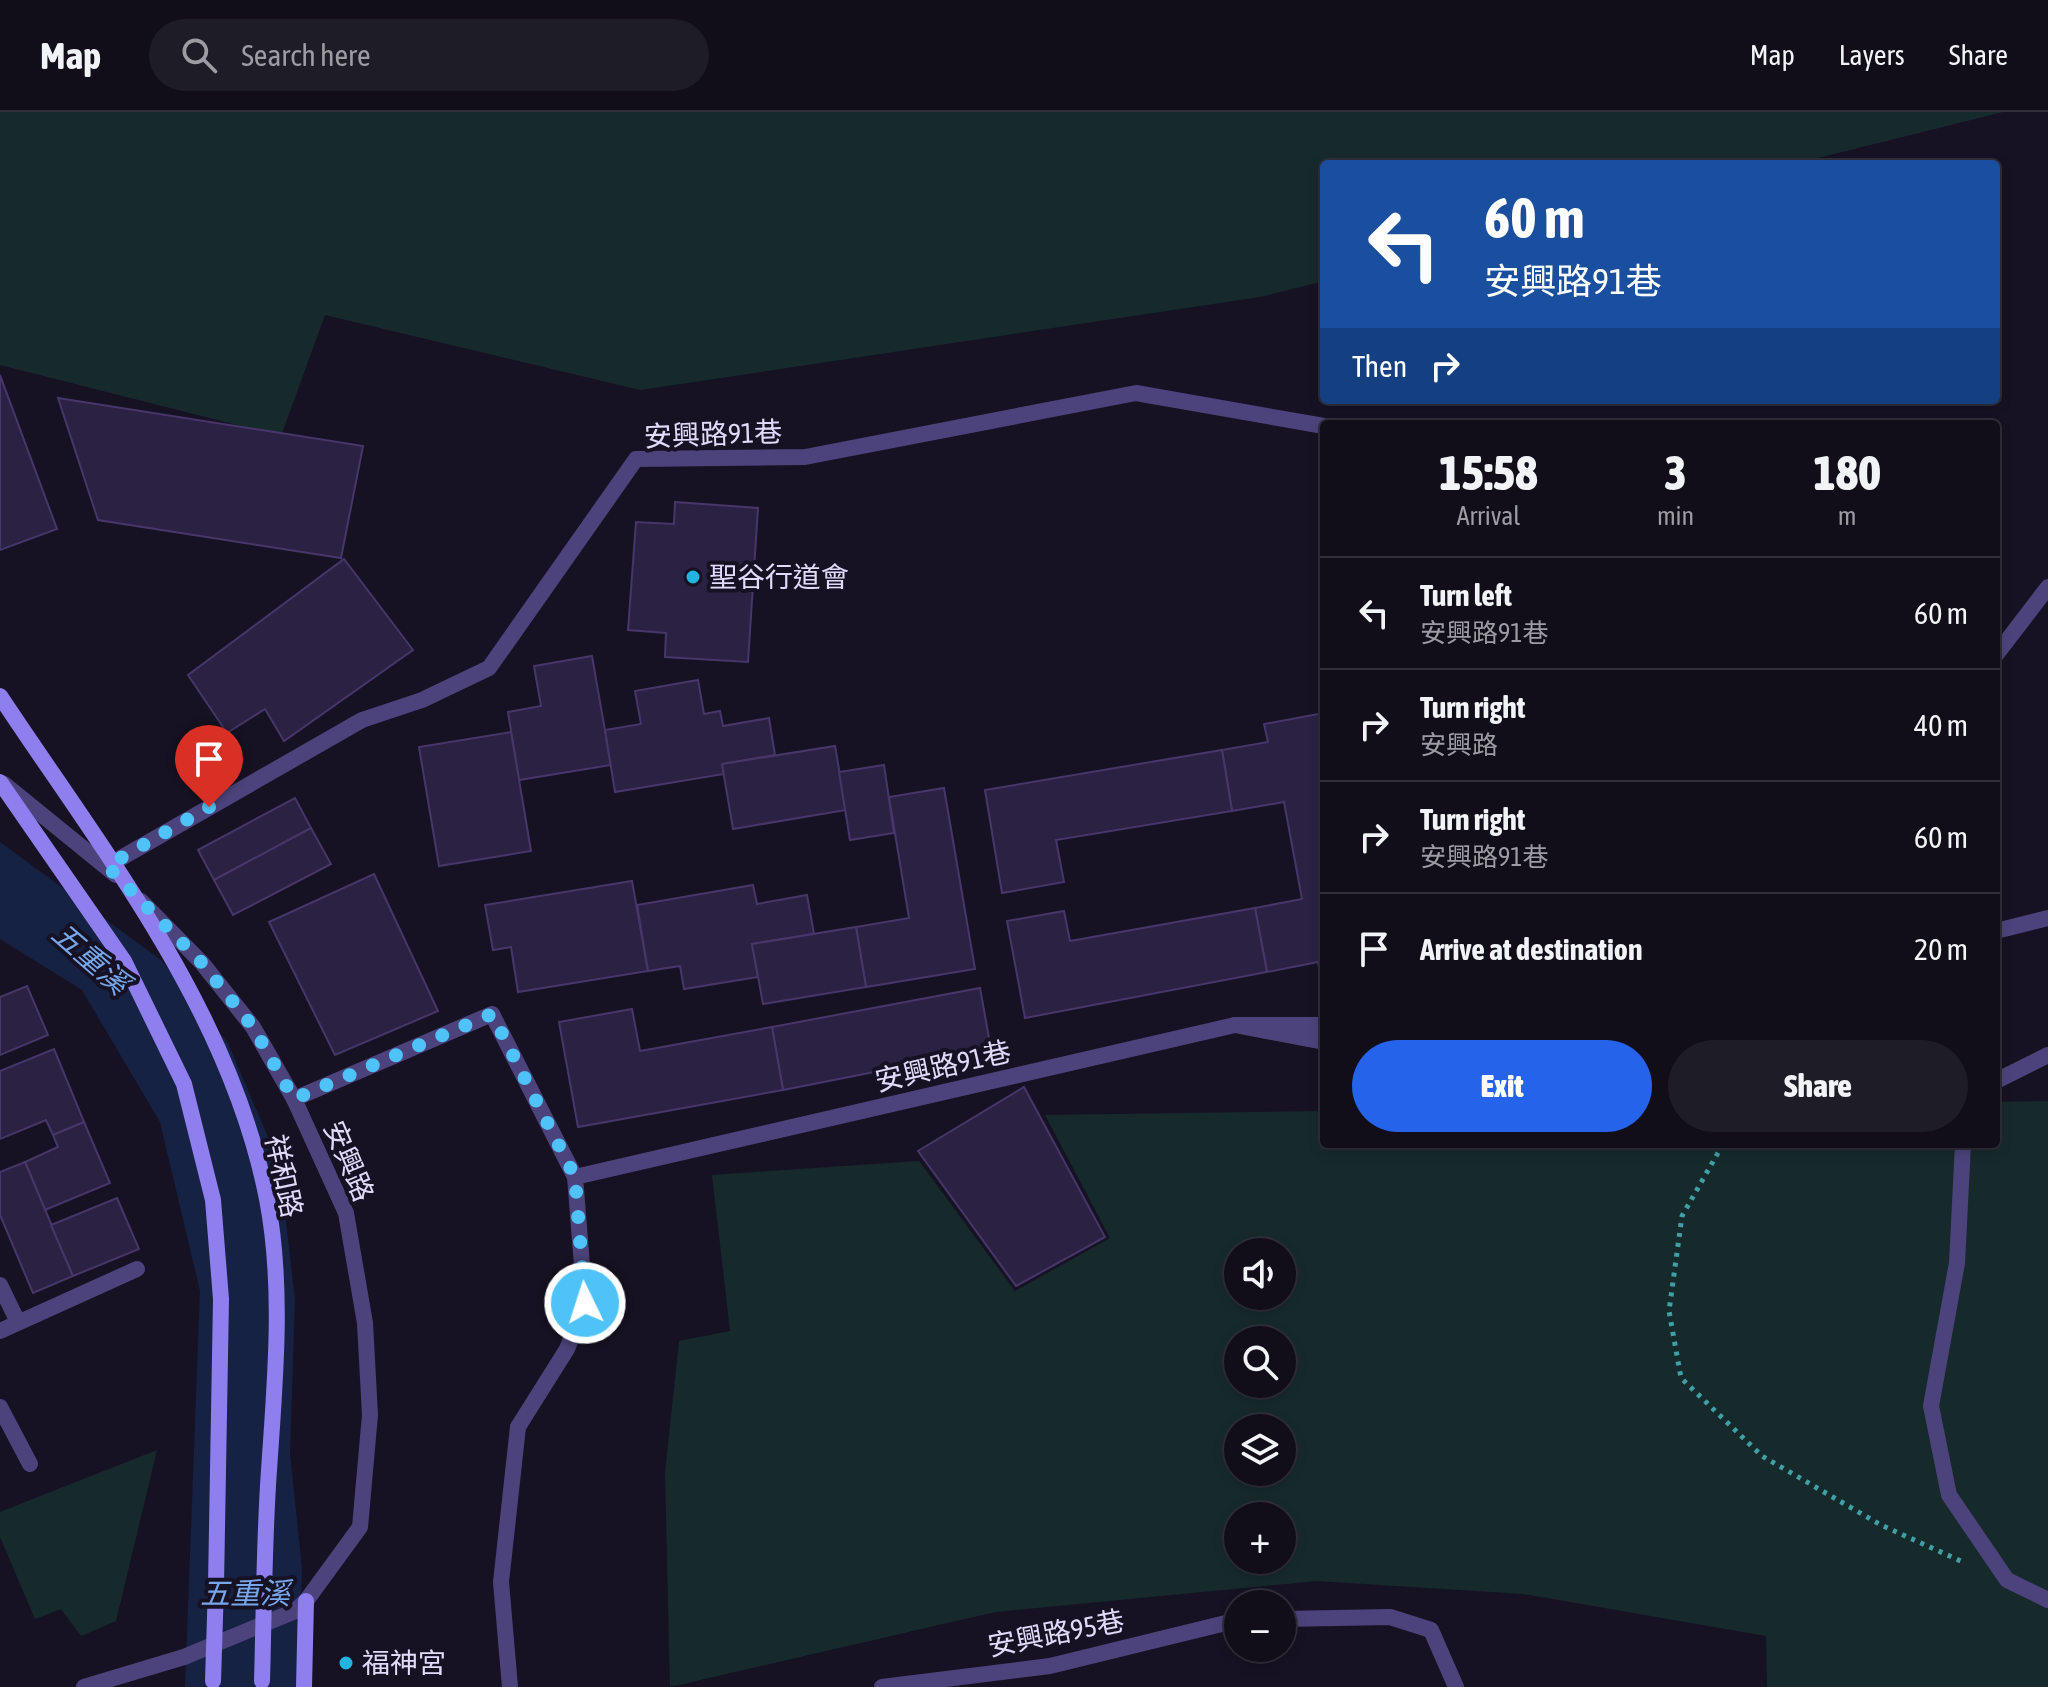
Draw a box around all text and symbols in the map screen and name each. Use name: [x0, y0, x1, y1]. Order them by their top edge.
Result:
search box: [149, 19, 709, 91]
icon: search: [177, 33, 221, 77]
text: Map: [40, 34, 101, 77]
text: Search here: [241, 38, 371, 72]
text: Map: [1750, 39, 1795, 71]
text: Layers: [1839, 39, 1905, 71]
text: Share: [1949, 39, 2008, 71]
text: 60 m: [1484, 186, 1585, 250]
icon: left: [1352, 192, 1456, 296]
text: 安興路91巷: [1484, 260, 1662, 302]
icon: right: [1423, 344, 1467, 388]
text: Then: [1352, 349, 1407, 383]
street label: 安興路91巷: [643, 416, 783, 452]
text: 15:58: [1439, 445, 1538, 500]
text: 3: [1664, 445, 1687, 500]
text: 180: [1813, 445, 1881, 500]
text: Arrival: [1457, 501, 1520, 531]
text: min: [1657, 501, 1694, 531]
text: m: [1838, 501, 1856, 531]
place label: 聖谷行道會: [709, 561, 849, 593]
marker: 聖谷行道會: [684, 568, 702, 586]
text: Turn left: [1420, 578, 1512, 612]
icon: left: [1352, 591, 1396, 635]
text: 60 m: [1914, 596, 1968, 630]
text: 安興路91巷: [1420, 618, 1548, 648]
text: Turn right: [1420, 690, 1526, 724]
icon: right: [1352, 703, 1396, 747]
text: 40 m: [1914, 708, 1968, 742]
pin: [175, 725, 243, 807]
text: 安興路: [1420, 730, 1498, 760]
icon: arrive: [187, 737, 231, 781]
text: Turn right: [1420, 802, 1526, 836]
icon: right: [1352, 815, 1396, 859]
text: 60 m: [1914, 820, 1968, 854]
text: 安興路91巷: [1420, 842, 1548, 872]
water label: 五重溪: [46, 916, 139, 1003]
icon: arrive: [1352, 927, 1396, 971]
text: Arrive at destination: [1420, 932, 1642, 966]
text: 20 m: [1914, 932, 1968, 966]
street label: 安興路91巷: [872, 1035, 1014, 1097]
button: Exit: [1352, 1040, 1652, 1132]
button: Share: [1668, 1040, 1968, 1132]
street label: 安興路: [318, 1116, 380, 1206]
street label: 祥和路: [260, 1132, 308, 1220]
map controls: [1224, 1238, 1296, 1662]
button: sound: [1224, 1238, 1296, 1310]
position arrow: [543, 1261, 627, 1345]
button: search: [1224, 1326, 1296, 1398]
button: layers: [1224, 1414, 1296, 1486]
button: +: [1224, 1502, 1296, 1574]
water label: 五重溪: [200, 1576, 294, 1610]
button: −: [1224, 1590, 1296, 1662]
street label: 安興路95巷: [985, 1604, 1127, 1662]
place label: 福神宮: [362, 1647, 446, 1679]
marker: 福神宮: [337, 1654, 355, 1672]

